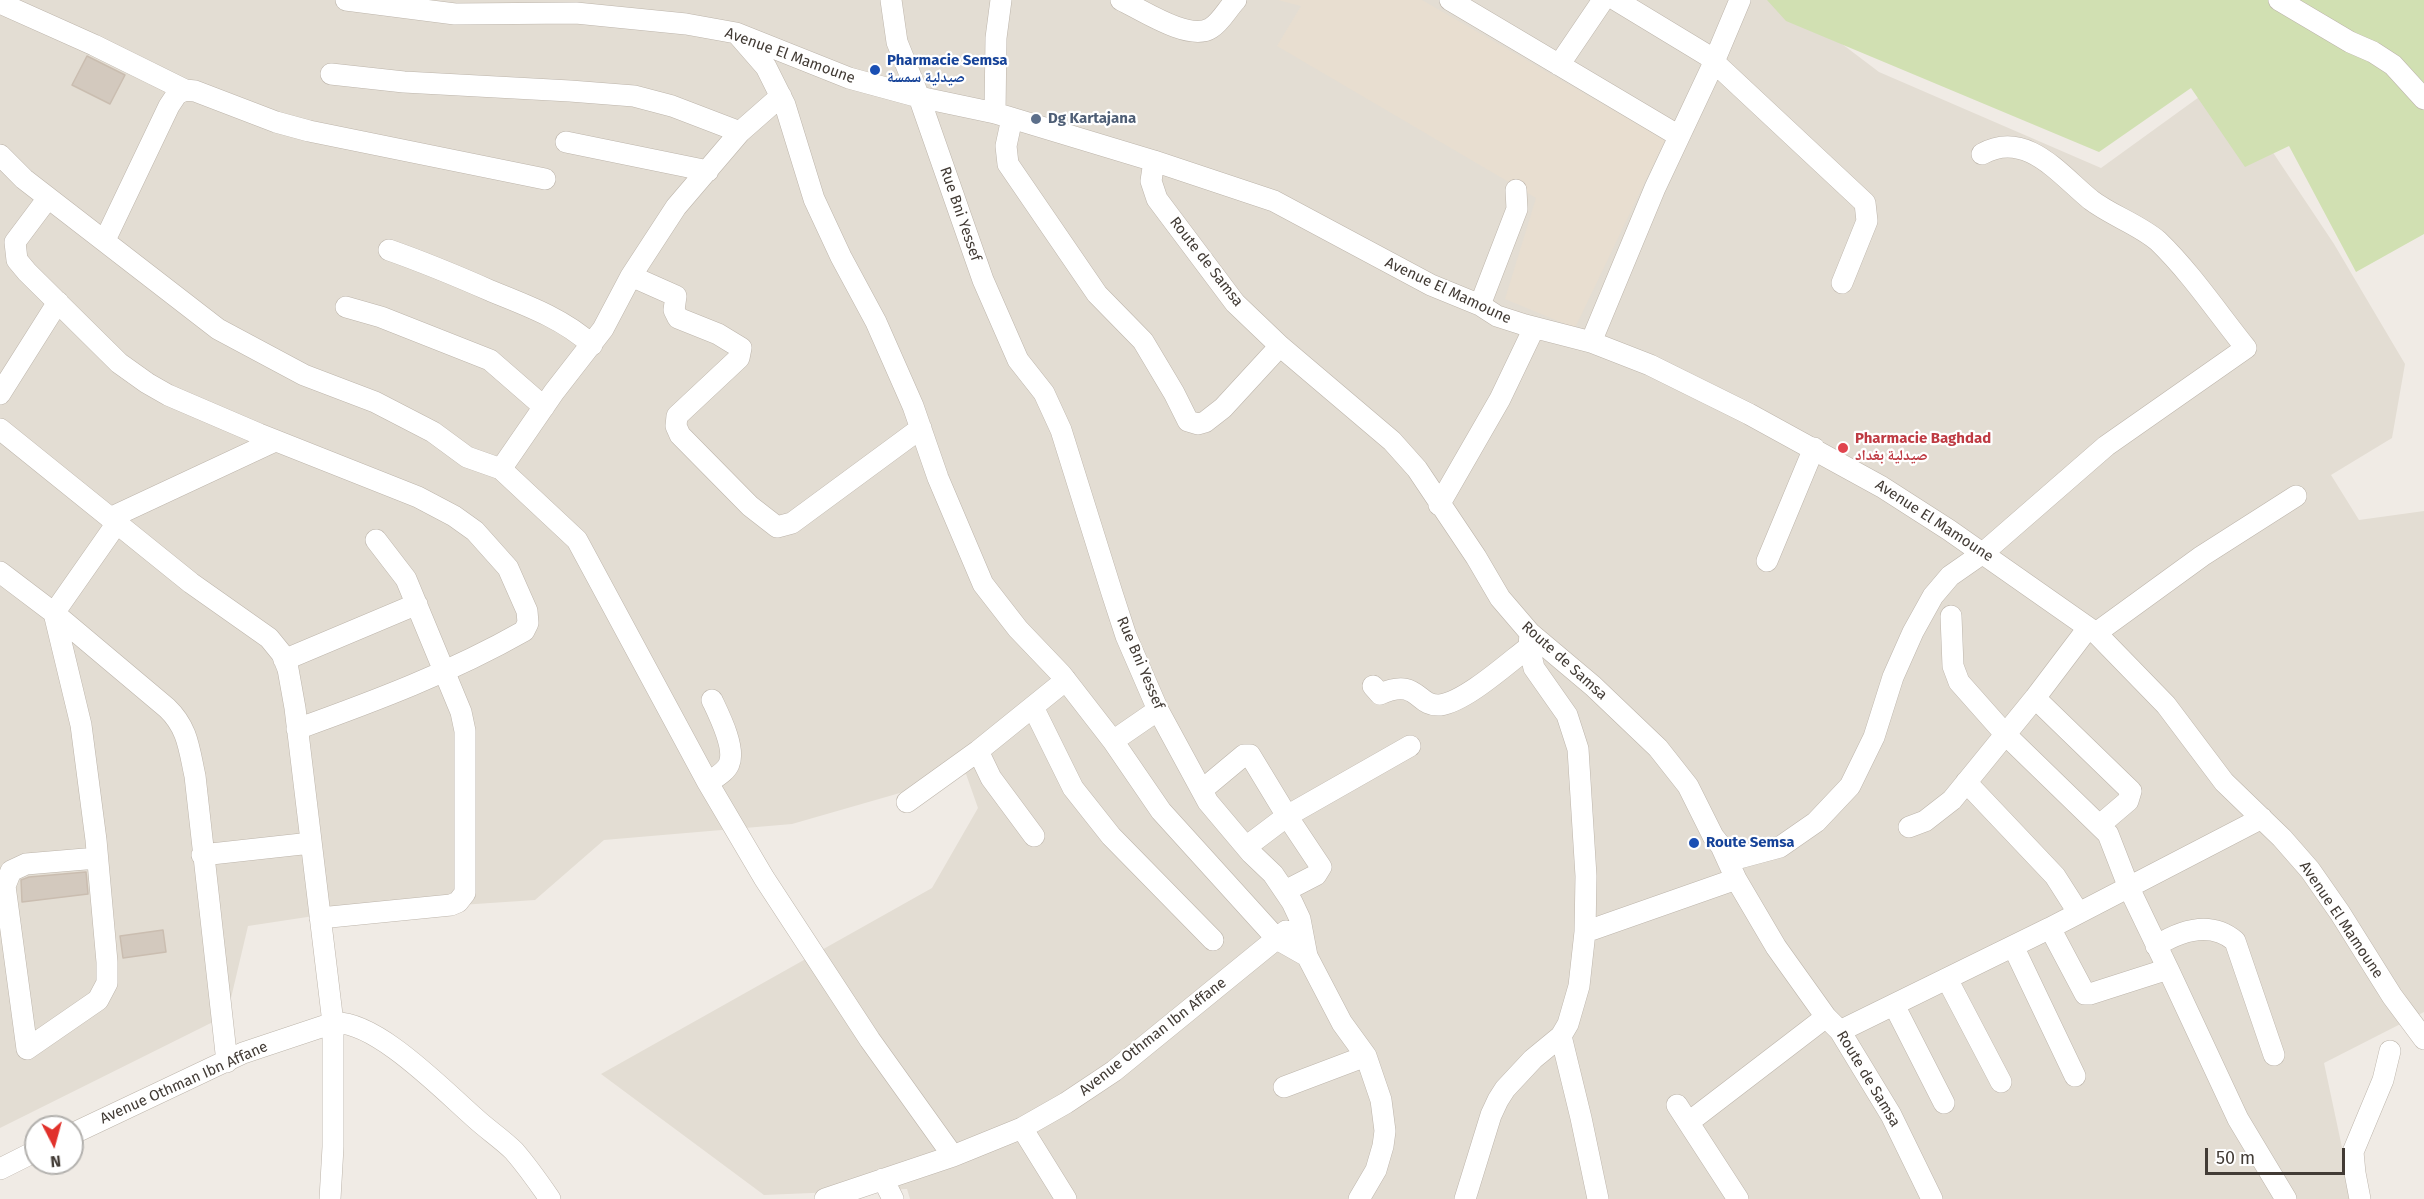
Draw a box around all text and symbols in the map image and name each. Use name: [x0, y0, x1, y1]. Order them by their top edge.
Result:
street label: Avenue El Mamoune: [722, 24, 858, 88]
place label: Pharmacie Semsa صيدلية سمسة: [887, 52, 1008, 87]
marker: Pharmacie Semsa صيدلية سمسة: [868, 63, 882, 77]
place label: Dg Kartajana: [1048, 110, 1136, 128]
marker: Dg Kartajana: [1029, 112, 1043, 126]
street label: Rue Bni Yessef: [935, 164, 985, 264]
street label: Route de Samsa: [1165, 214, 1247, 310]
street label: Avenue El Mamoune: [1382, 254, 1514, 328]
place label: Pharmacie Baghdad صيدلية بغداد: [1855, 430, 1991, 465]
marker: Pharmacie Baghdad صيدلية بغداد: [1836, 441, 1850, 455]
street label: Avenue El Mamoune: [1872, 476, 1996, 566]
street label: Rue Bni Yessef: [1112, 614, 1168, 712]
street label: Route de Samsa: [1517, 618, 1611, 704]
place label: Route Semsa: [1706, 834, 1795, 852]
marker: Route Semsa: [1687, 836, 1701, 850]
street label: Avenue El Mamoune: [2295, 858, 2387, 982]
street label: Avenue Othman Ibn Affane: [1076, 974, 1230, 1100]
street label: Route de Samsa: [1832, 1028, 1904, 1130]
street label: Avenue Othman Ibn Affane: [97, 1038, 271, 1128]
north arrow: [24, 1115, 84, 1175]
scale bar: [2208, 1136, 2348, 1174]
text: 50 m: [2216, 1147, 2255, 1169]
text: N: [49, 1151, 62, 1171]

